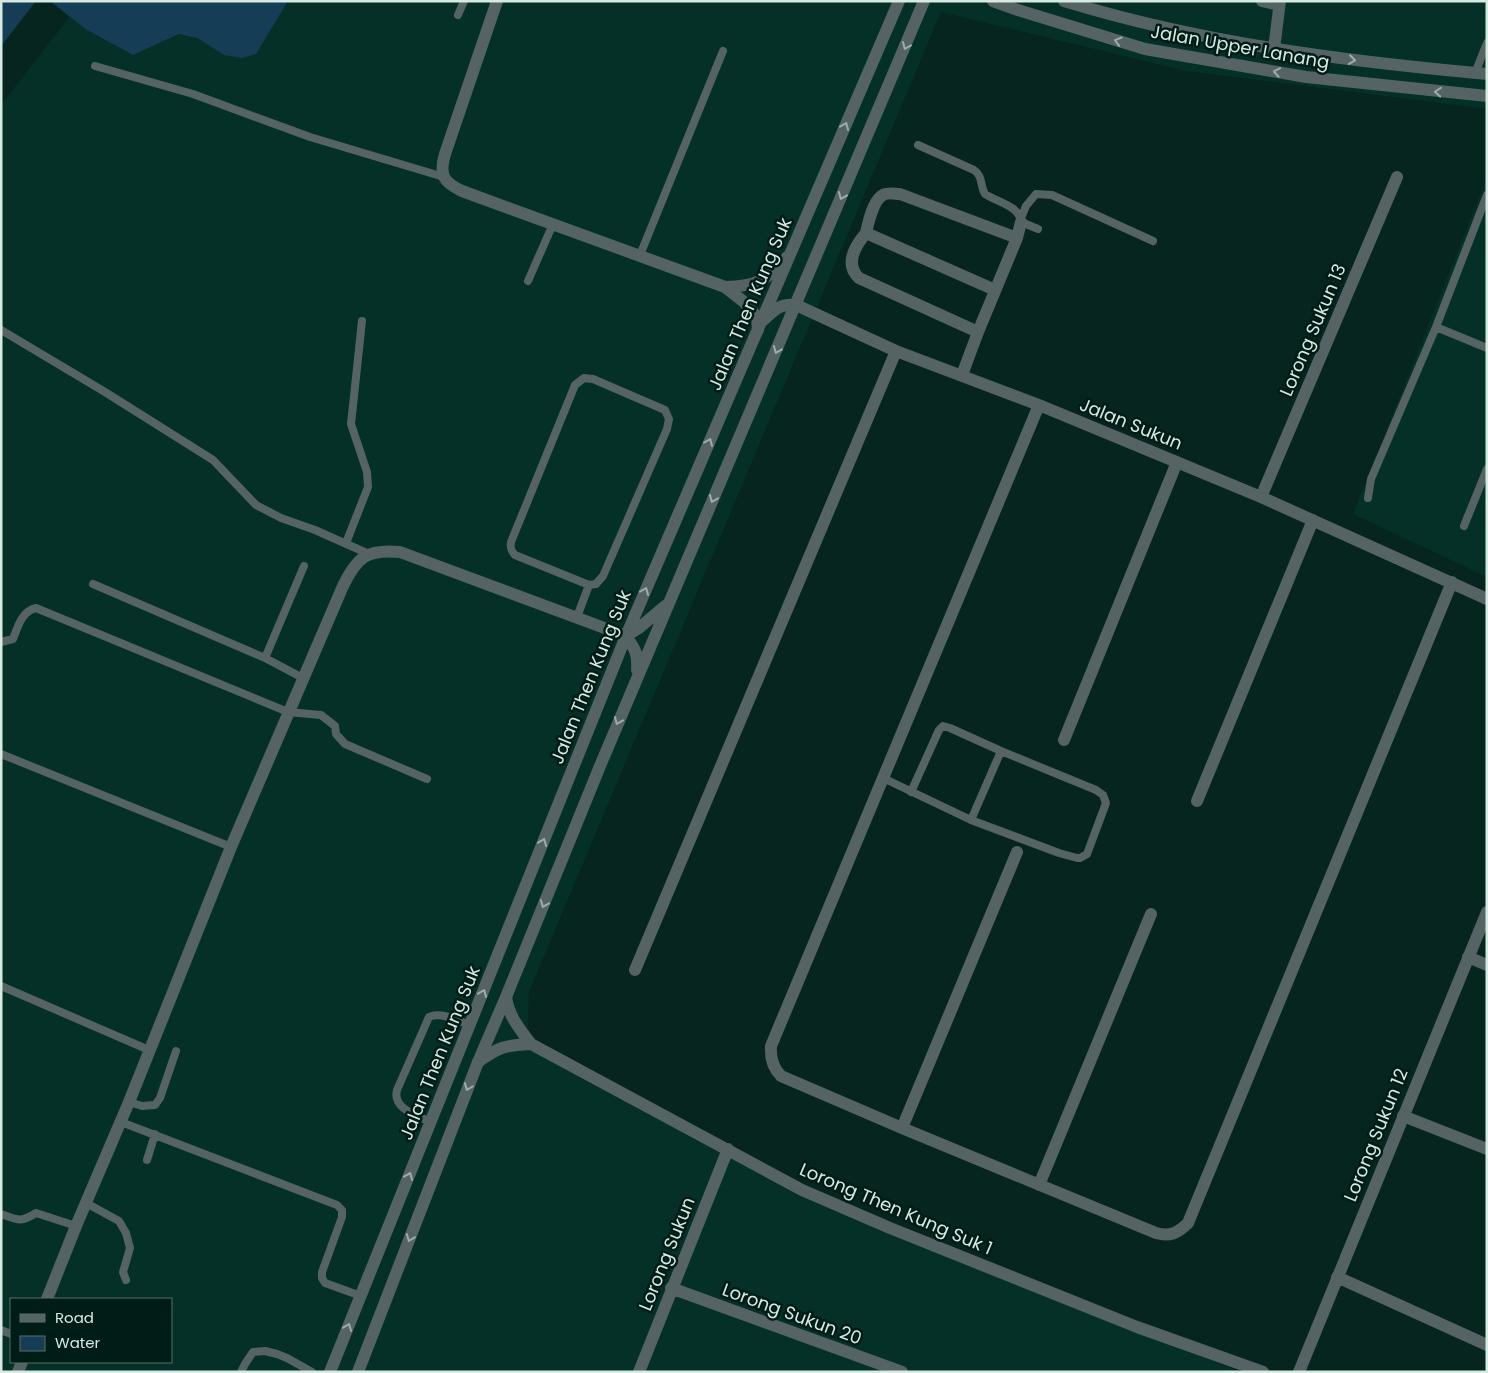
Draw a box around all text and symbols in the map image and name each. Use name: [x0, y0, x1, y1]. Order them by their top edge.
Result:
street label: Jalan Upper Lanang: [1149, 18, 1331, 75]
one-way arrow: [1114, 36, 1122, 46]
one-way arrow: [901, 41, 912, 50]
one-way arrow: [1347, 54, 1356, 64]
one-way arrow: [1273, 68, 1281, 78]
one-way arrow: [1434, 86, 1442, 97]
one-way arrow: [839, 122, 850, 131]
one-way arrow: [838, 191, 849, 200]
street label: Jalan Then Kung Suk: [702, 213, 798, 394]
street label: Lorong Sukun 13: [1273, 260, 1352, 400]
one-way arrow: [772, 345, 783, 354]
street label: Jalan Sukun: [1076, 392, 1186, 456]
one-way arrow: [703, 438, 714, 447]
one-way arrow: [708, 494, 719, 503]
street label: Jalan Then Kung Suk: [544, 585, 637, 768]
one-way arrow: [638, 587, 649, 596]
one-way arrow: [614, 716, 625, 725]
one-way arrow: [537, 838, 547, 847]
one-way arrow: [540, 899, 550, 908]
street label: Jalan Then Kung Suk: [393, 961, 486, 1144]
one-way arrow: [477, 989, 487, 997]
street label: Lorong Sukun 12: [1337, 1065, 1414, 1205]
one-way arrow: [464, 1082, 474, 1091]
street label: Lorong Then Kung Suk 1: [796, 1156, 997, 1261]
one-way arrow: [403, 1172, 413, 1181]
street label: Lorong Sukun: [632, 1193, 701, 1314]
one-way arrow: [406, 1234, 416, 1242]
street label: Lorong Sukun 20: [719, 1277, 865, 1350]
legend: [10, 1298, 172, 1363]
text: Road: [55, 1307, 94, 1328]
one-way arrow: [343, 1323, 353, 1331]
text: Water: [55, 1332, 101, 1353]

